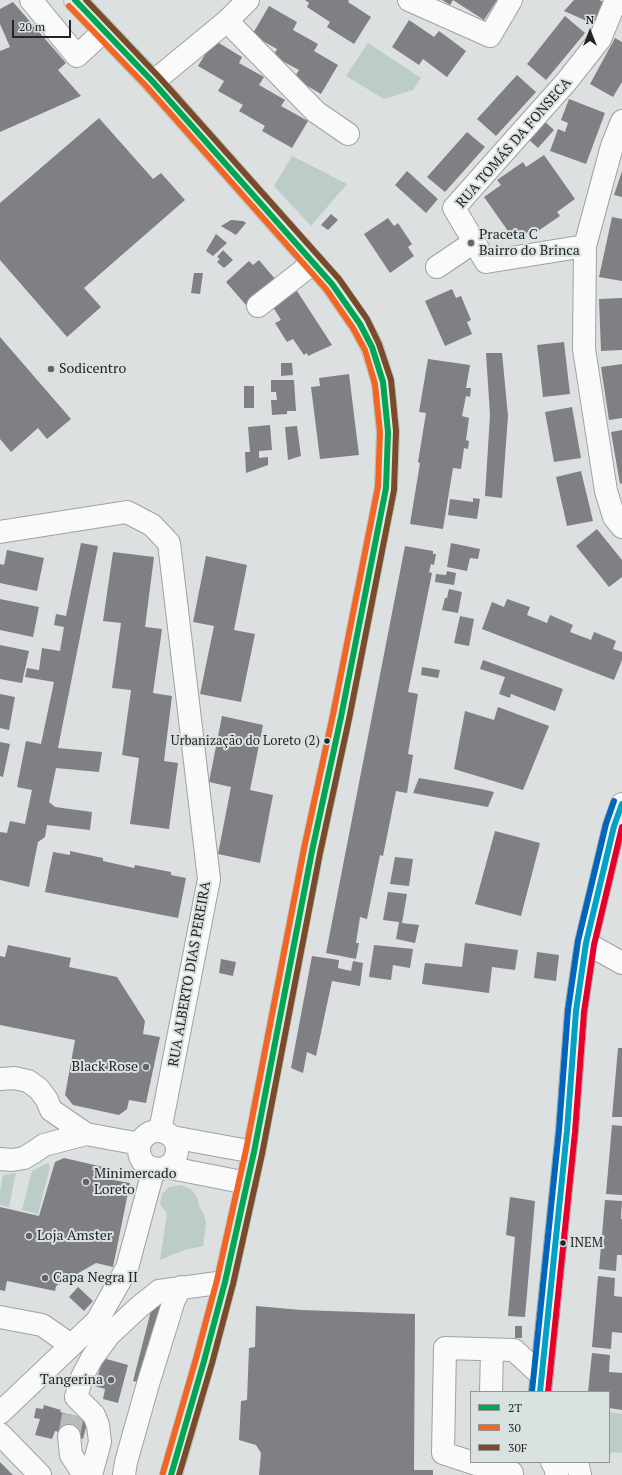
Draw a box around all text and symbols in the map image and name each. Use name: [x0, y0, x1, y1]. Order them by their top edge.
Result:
scale bar: [14, 12, 73, 38]
north arrow: [570, 12, 610, 52]
text: N: [586, 13, 594, 27]
text: 20 m: [19, 19, 45, 34]
street label: RUA TOMÁS DA FONSECA: [453, 75, 575, 211]
place label: Praceta C Bairro do Brinca: [479, 227, 580, 260]
marker: Praceta C Bairro do Brinca: [466, 238, 476, 248]
place label: Sodicentro: [59, 361, 126, 377]
marker: Sodicentro: [46, 364, 56, 374]
place label: Urbanização do Loreto (2): [171, 733, 320, 749]
marker: Urbanização do Loreto (2): [322, 736, 332, 746]
street label: RUA ALBERTO DIAS PEREIRA: [165, 880, 215, 1068]
place label: Black Rose: [71, 1059, 138, 1075]
marker: Black Rose: [141, 1062, 151, 1072]
place label: Minimercado Loreto: [94, 1166, 176, 1198]
marker: Minimercado Loreto: [81, 1177, 91, 1187]
place label: Loja Amster: [37, 1228, 112, 1244]
marker: Loja Amster: [24, 1231, 34, 1241]
place label: INEM: [570, 1235, 603, 1251]
marker: INEM: [558, 1238, 568, 1248]
place label: Capa Negra II: [53, 1270, 138, 1286]
marker: Capa Negra II: [40, 1273, 50, 1283]
place label: Tangerina: [40, 1372, 103, 1388]
marker: Tangerina: [106, 1375, 116, 1385]
legend: [470, 1391, 610, 1463]
text: 2T: [508, 1400, 522, 1415]
text: 30: [508, 1420, 521, 1435]
text: 30F: [508, 1440, 527, 1455]

